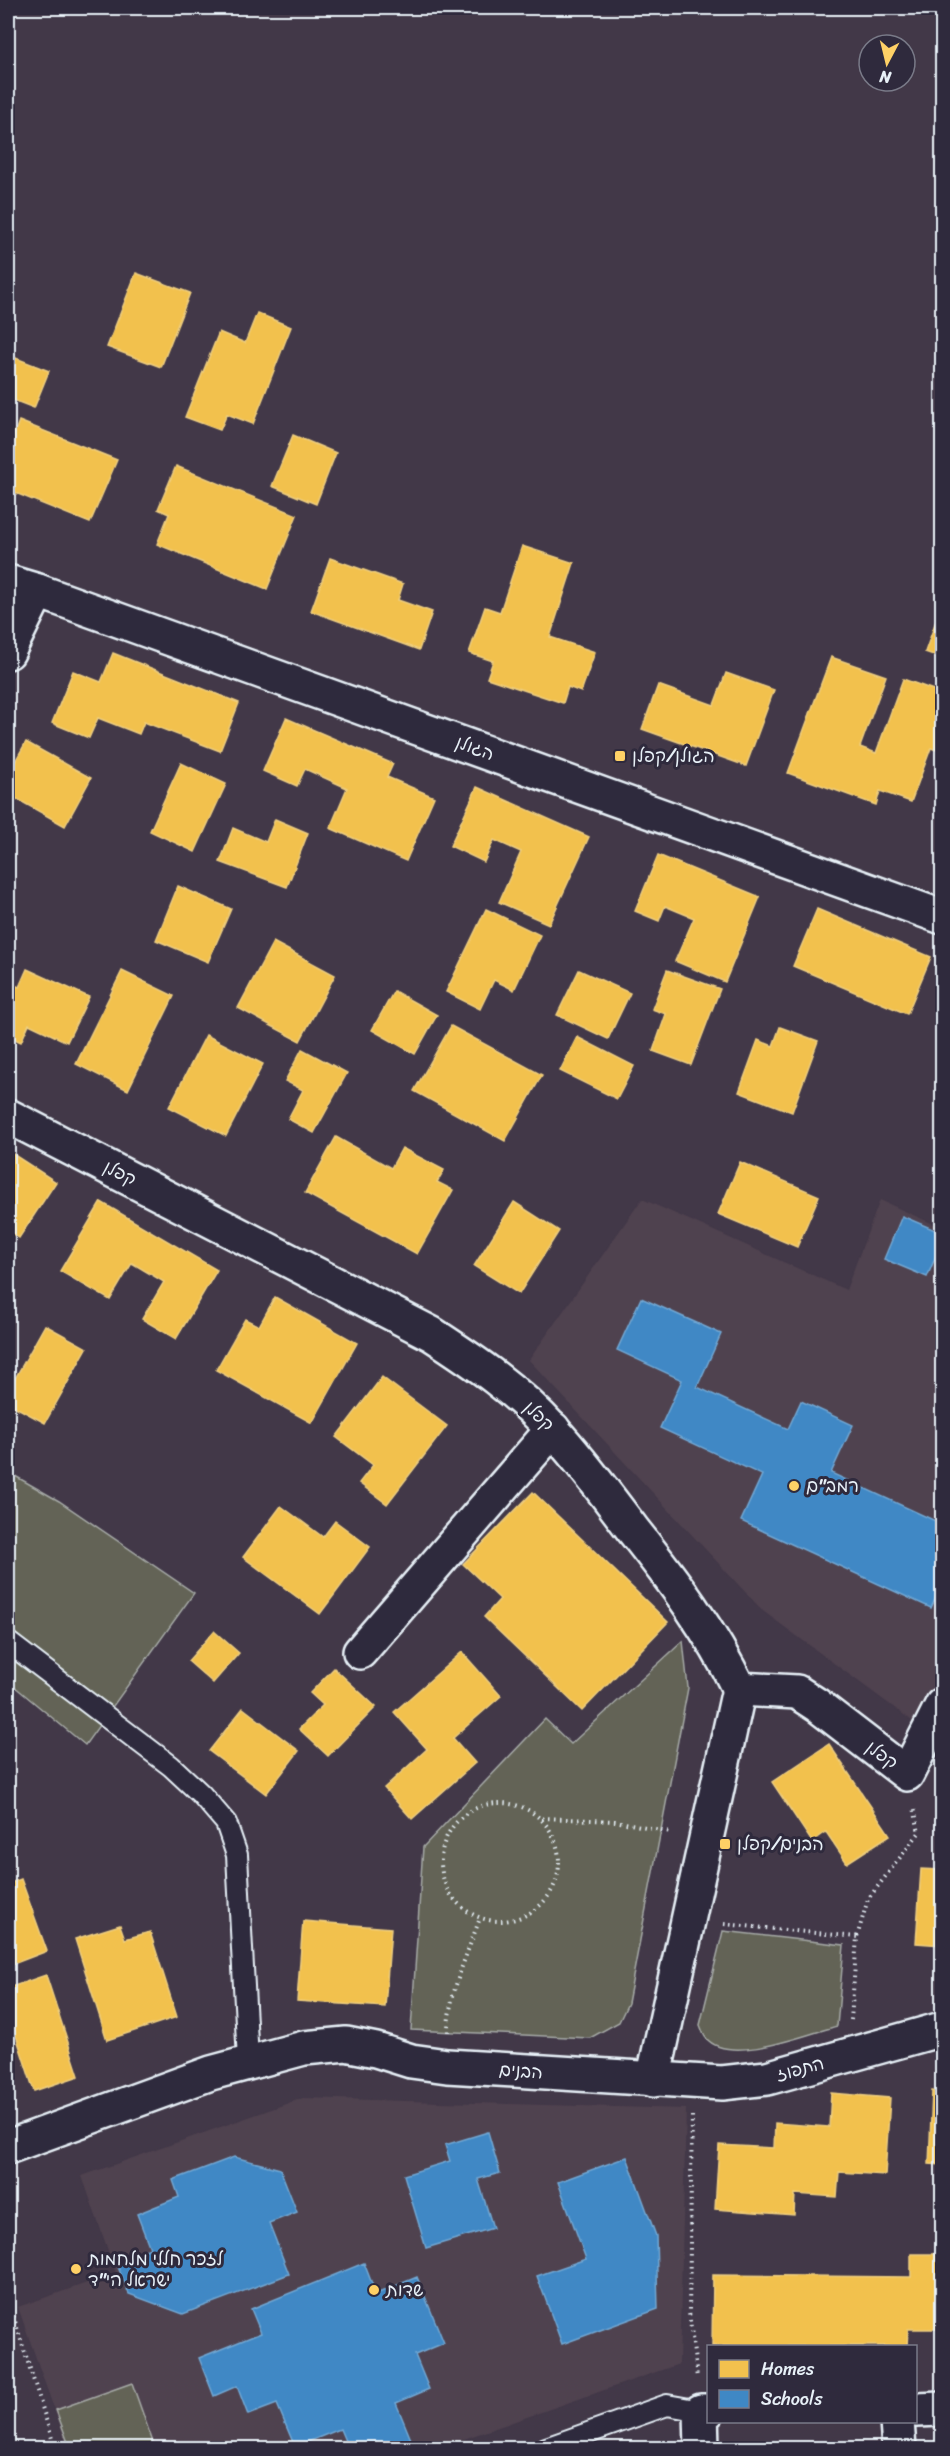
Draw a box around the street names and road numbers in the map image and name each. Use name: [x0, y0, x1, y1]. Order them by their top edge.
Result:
street label: הגולן: [451, 726, 499, 770]
street label: קפלן: [98, 1151, 142, 1195]
street label: קפלן: [516, 1393, 562, 1439]
street label: קפלן: [859, 1732, 905, 1778]
street label: התפוז: [772, 2047, 828, 2091]
street label: הבנים: [498, 2054, 544, 2088]

